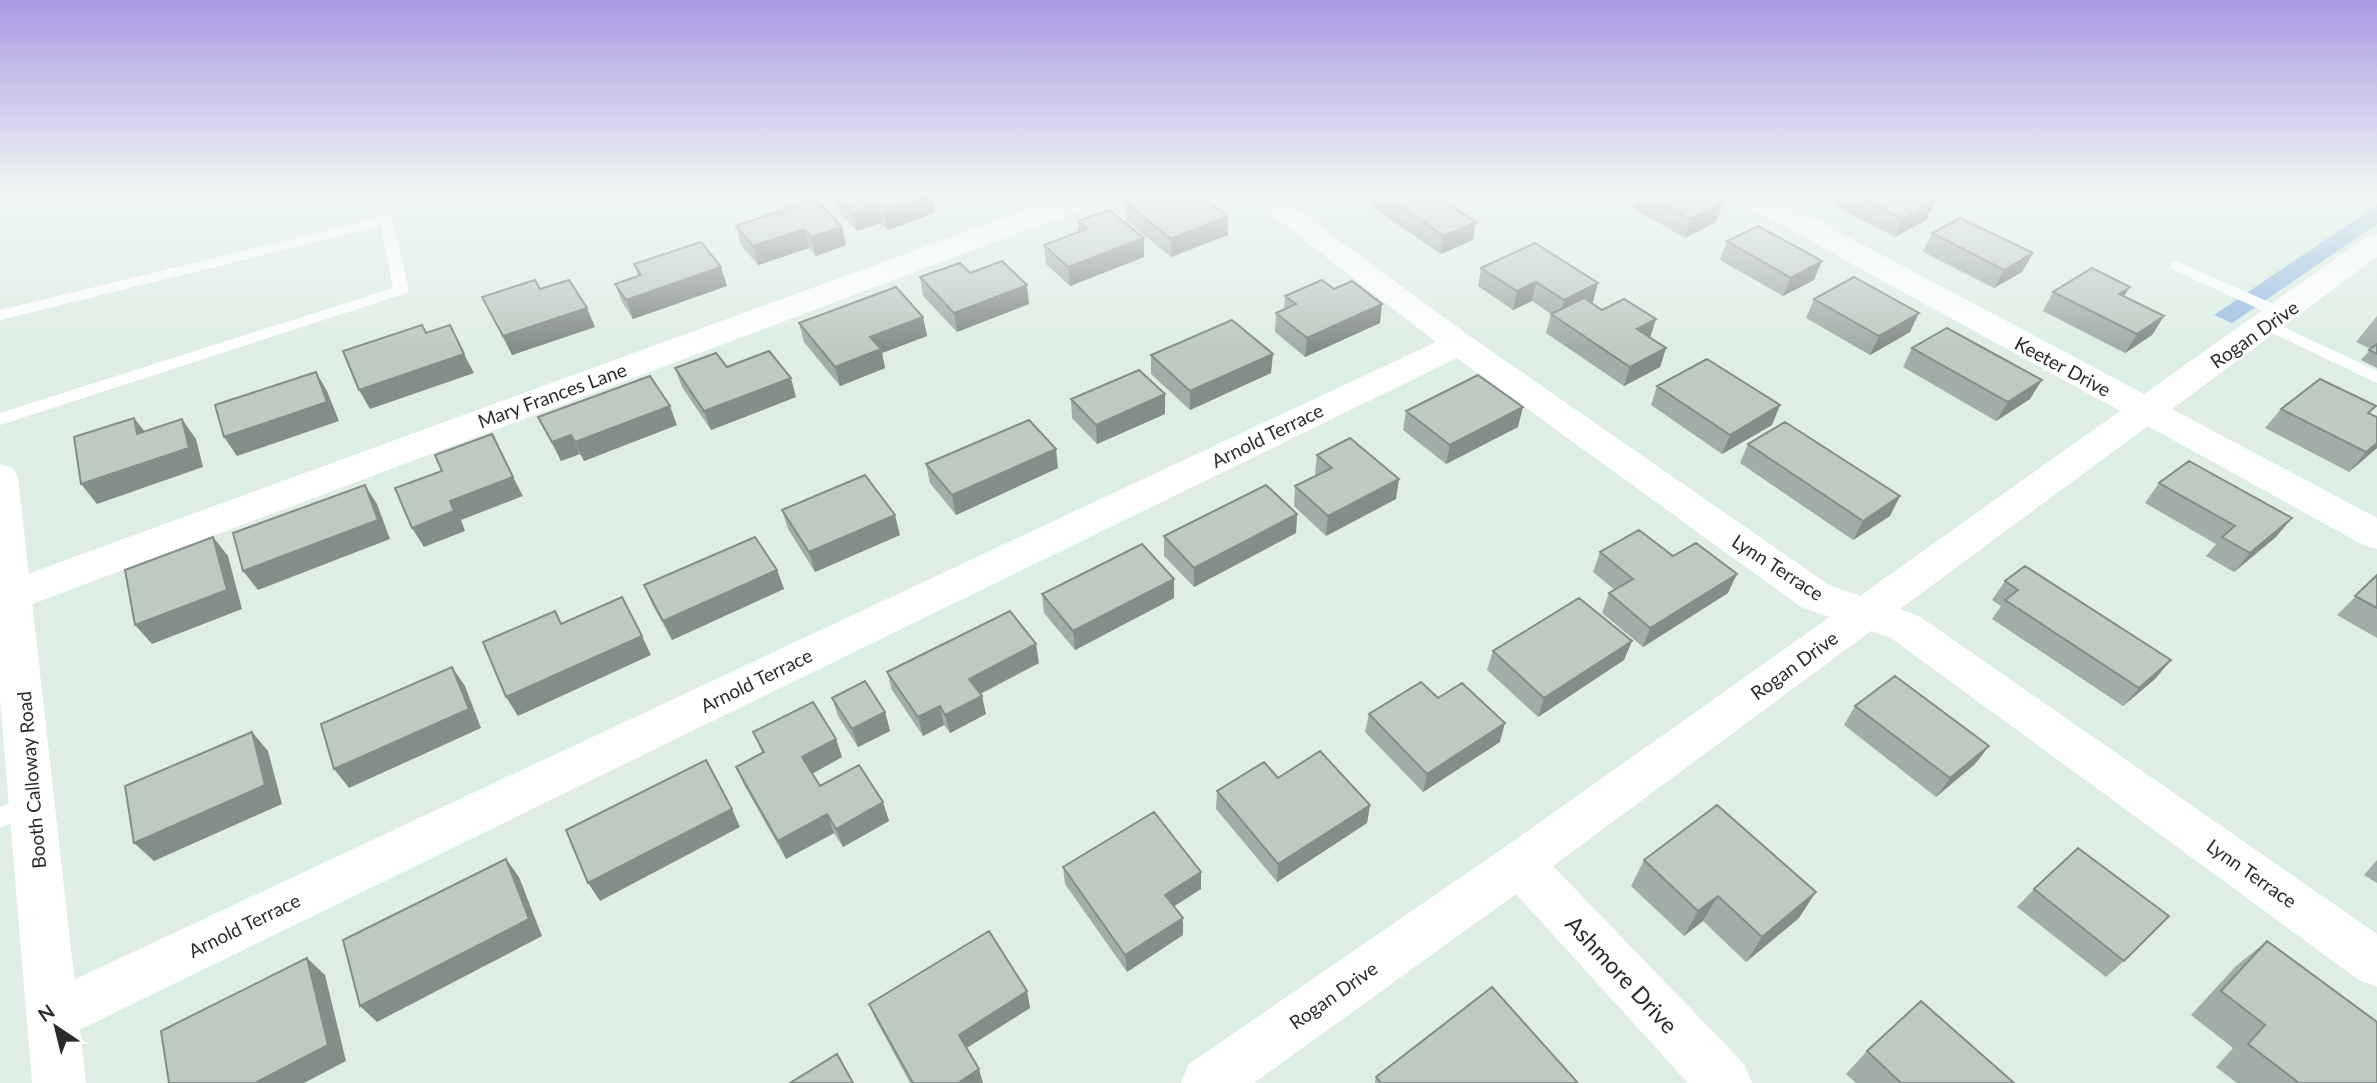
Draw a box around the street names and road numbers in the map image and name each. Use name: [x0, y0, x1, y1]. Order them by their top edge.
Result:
street label: Rogan Drive: [2206, 295, 2302, 373]
street label: Keeter Drive: [2011, 331, 2115, 401]
street label: Mary Frances Lane: [475, 357, 629, 433]
street label: Arnold Terrace: [1207, 398, 1327, 472]
street label: Lynn Terrace: [1728, 529, 1828, 605]
street label: Rogan Drive: [1746, 626, 1842, 704]
street label: Arnold Terrace: [696, 643, 816, 717]
street label: Booth Calloway Road: [12, 690, 50, 870]
street label: Lynn Terrace: [2203, 834, 2301, 912]
street label: Arnold Terrace: [184, 888, 304, 962]
street label: Ashmore Drive: [1560, 909, 1684, 1039]
street label: Rogan Drive: [1285, 956, 1381, 1034]

